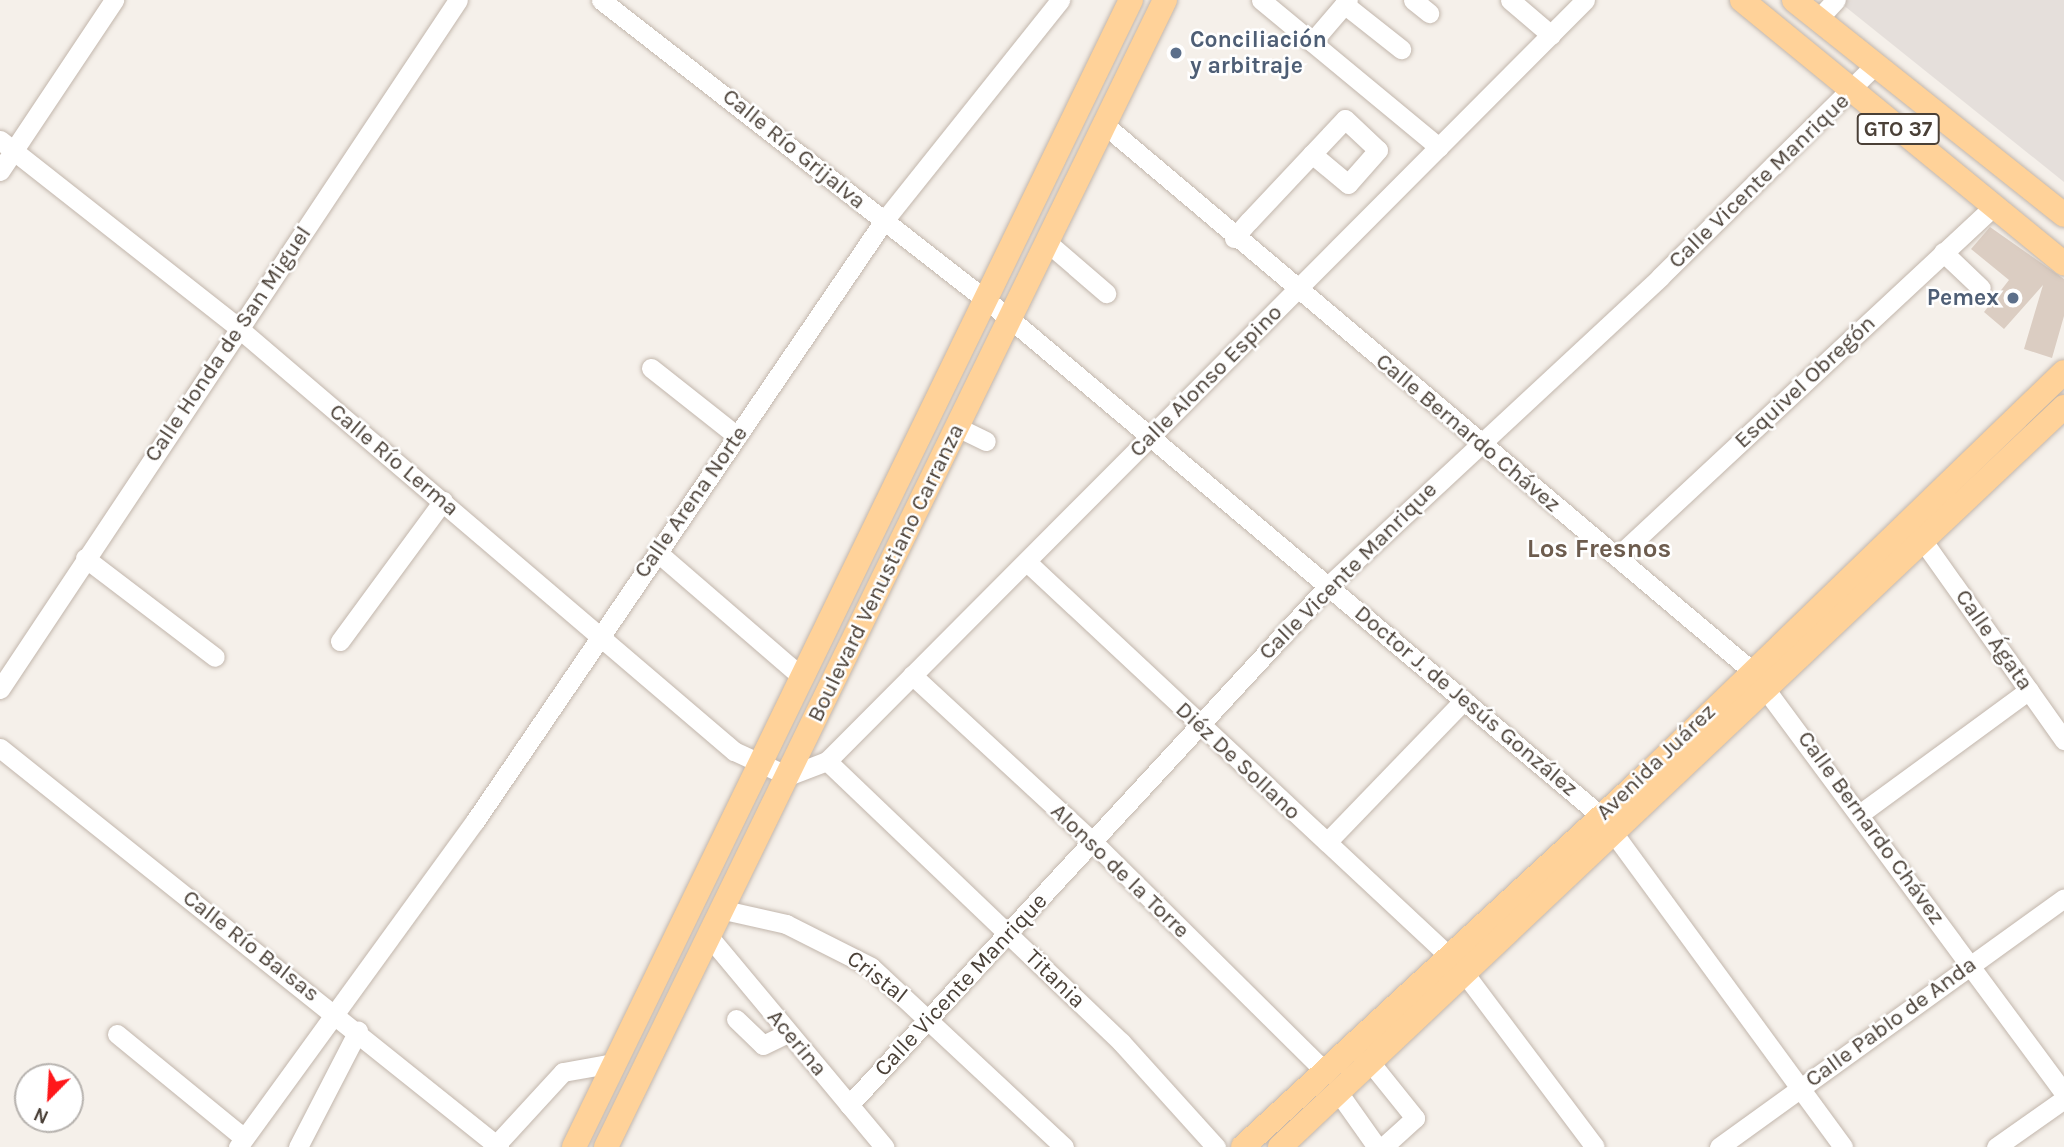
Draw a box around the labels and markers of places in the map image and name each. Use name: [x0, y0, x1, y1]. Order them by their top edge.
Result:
place label: Conciliación y arbitraje: [1190, 26, 1327, 80]
marker: Conciliación y arbitraje: [1168, 45, 1184, 61]
place label: Pemex: [1927, 284, 1999, 312]
marker: Pemex: [2005, 290, 2021, 306]

